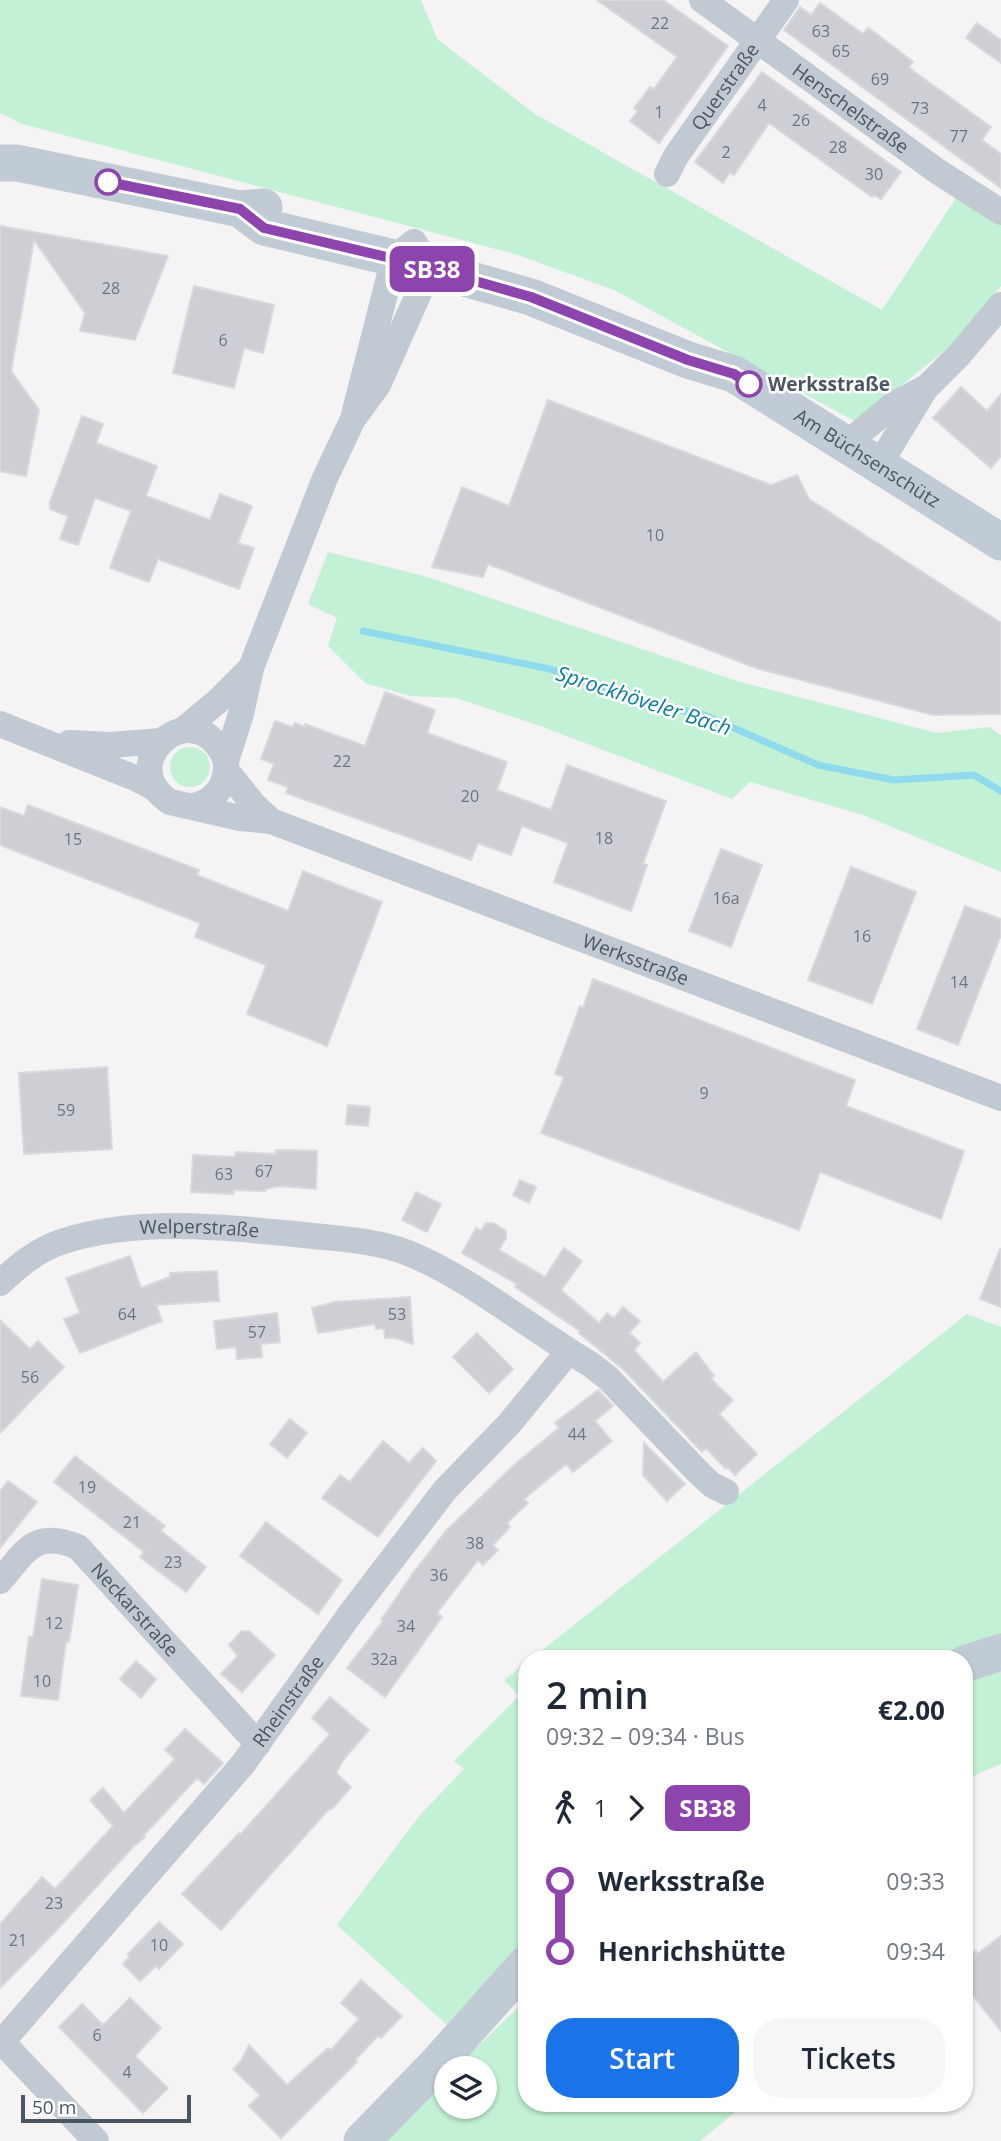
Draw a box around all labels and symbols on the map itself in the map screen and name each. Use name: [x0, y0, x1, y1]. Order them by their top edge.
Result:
house number: 22: [651, 12, 669, 34]
house number: 63: [812, 20, 830, 42]
street label: Querstraße: [685, 38, 765, 136]
house number: 65: [832, 40, 850, 62]
street label: Henschelstraße: [787, 57, 914, 159]
house number: 69: [871, 68, 889, 90]
house number: 4: [757, 94, 767, 116]
house number: 73: [911, 97, 929, 119]
house number: 1: [654, 101, 664, 123]
house number: 26: [792, 109, 810, 131]
house number: 77: [950, 125, 968, 147]
house number: 28: [829, 136, 847, 158]
house number: 2: [721, 141, 731, 163]
house number: 30: [865, 163, 883, 185]
unlabelled marker: [95, 169, 121, 195]
line badge: SB38: [383, 246, 481, 292]
house number: 28: [102, 277, 120, 299]
house number: 6: [218, 329, 228, 351]
marker: Werksstraße: [736, 371, 762, 397]
place label: Werksstraße: [768, 371, 890, 397]
street label: Am Büchsenschütz: [790, 402, 945, 514]
house number: 10: [646, 524, 664, 546]
water label: Sprockhöveler Bach: [553, 659, 735, 741]
house number: 22: [333, 750, 351, 772]
house number: 20: [461, 785, 479, 807]
house number: 18: [595, 827, 613, 849]
house number: 15: [64, 828, 82, 850]
house number: 16a: [712, 887, 740, 909]
house number: 16: [853, 925, 871, 947]
street label: Werksstraße: [579, 927, 693, 991]
house number: 14: [950, 971, 968, 993]
house number: 9: [699, 1082, 709, 1104]
house number: 59: [57, 1099, 75, 1121]
house number: 67: [255, 1160, 273, 1182]
house number: 63: [215, 1163, 233, 1185]
street label: Welperstraße: [139, 1213, 260, 1243]
house number: 64: [118, 1303, 136, 1325]
house number: 53: [388, 1303, 406, 1325]
house number: 57: [248, 1321, 266, 1343]
house number: 56: [21, 1366, 39, 1388]
house number: 44: [568, 1423, 586, 1445]
house number: 19: [78, 1476, 96, 1498]
house number: 21: [123, 1511, 141, 1533]
house number: 38: [466, 1532, 484, 1554]
house number: 23: [164, 1551, 182, 1573]
street label: Neckarstraße: [85, 1557, 185, 1662]
house number: 36: [430, 1564, 448, 1586]
house number: 12: [45, 1612, 63, 1634]
house number: 34: [397, 1615, 415, 1637]
house number: 32a: [370, 1648, 398, 1670]
street label: Rheinstraße: [246, 1650, 330, 1752]
house number: 10: [33, 1670, 51, 1692]
house number: 23: [45, 1892, 63, 1914]
house number: 21: [9, 1929, 27, 1951]
house number: 10: [150, 1934, 168, 1956]
house number: 6: [92, 2024, 102, 2046]
house number: 4: [122, 2061, 132, 2083]
scale bar: [21, 2092, 191, 2124]

